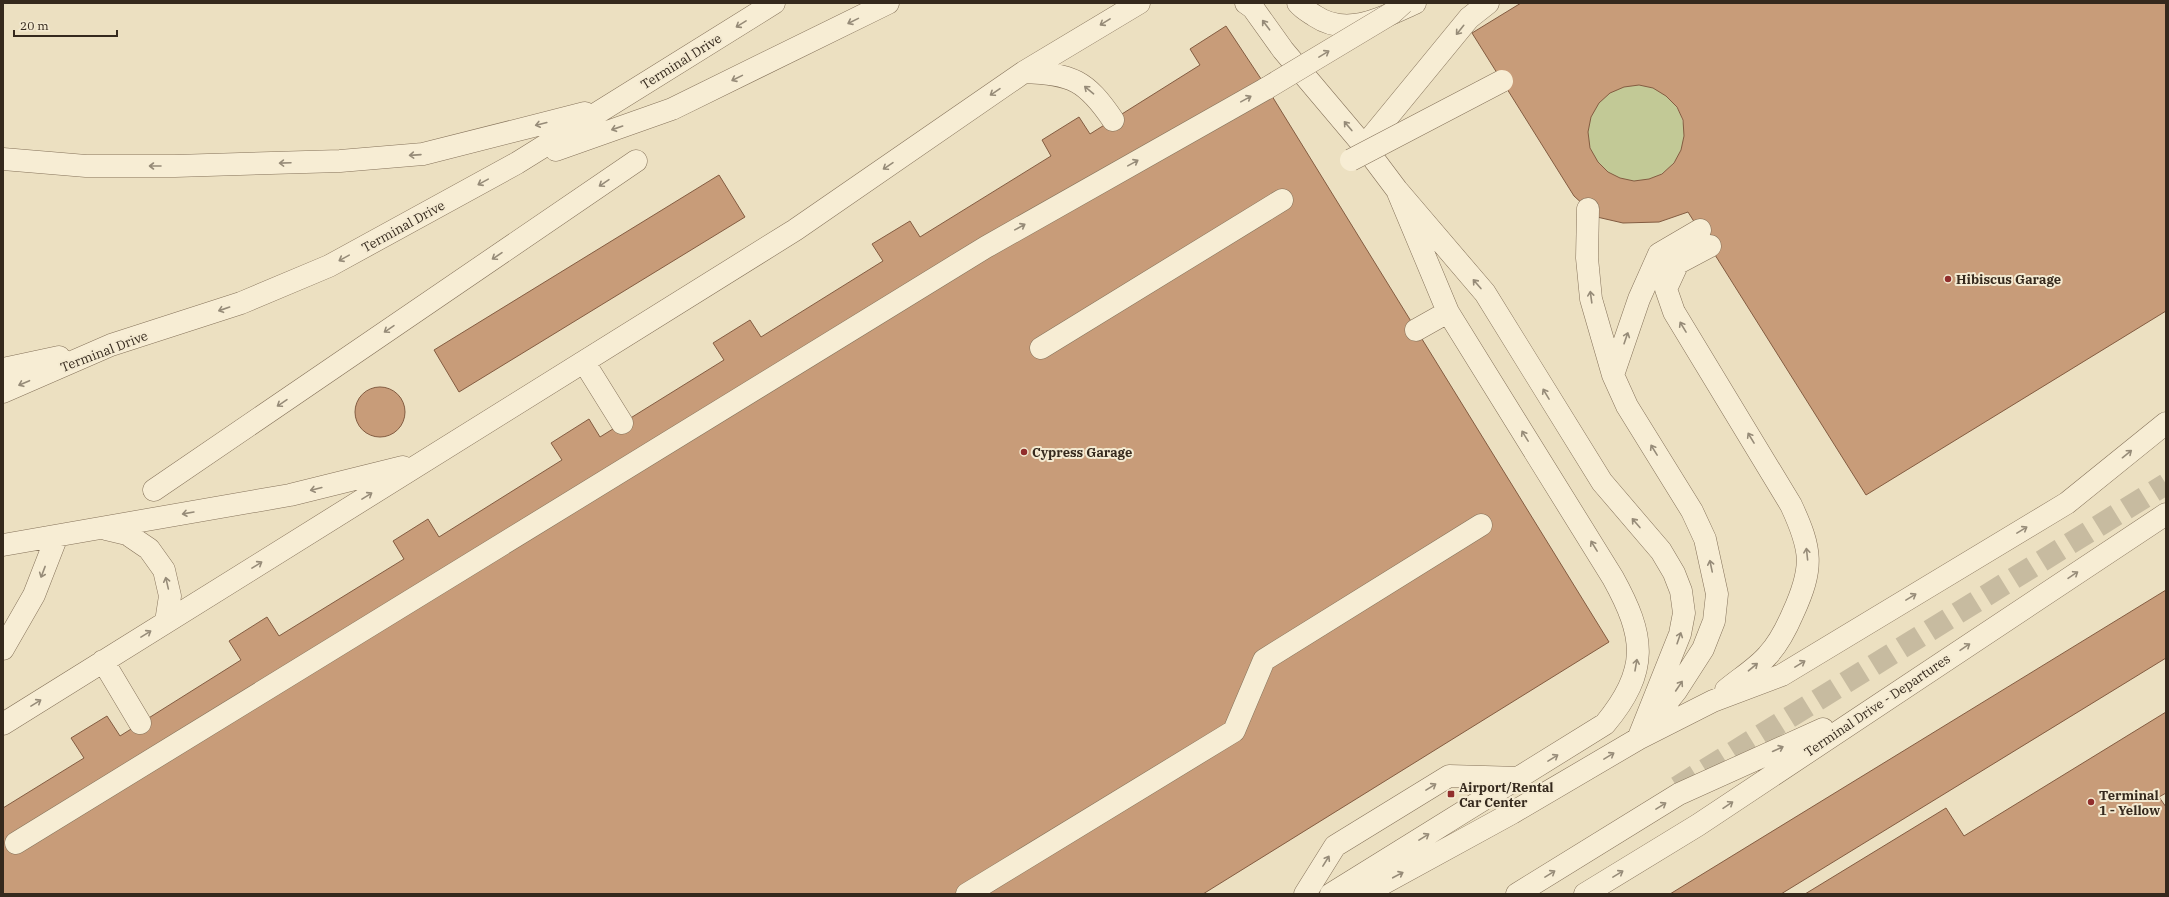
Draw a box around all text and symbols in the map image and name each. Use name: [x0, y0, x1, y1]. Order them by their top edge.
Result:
scale bar: [14, 12, 117, 38]
text: 20 m: [20, 18, 49, 33]
one-way arrow: [848, 18, 860, 25]
one-way arrow: [1099, 19, 1111, 27]
one-way arrow: [735, 20, 747, 28]
one-way arrow: [1262, 20, 1271, 31]
one-way arrow: [1455, 24, 1464, 35]
street label: Terminal Drive: [638, 30, 725, 93]
one-way arrow: [1318, 49, 1330, 57]
one-way arrow: [731, 75, 743, 82]
one-way arrow: [1084, 85, 1094, 94]
one-way arrow: [990, 88, 1001, 96]
one-way arrow: [1240, 95, 1252, 103]
one-way arrow: [535, 121, 548, 129]
one-way arrow: [1343, 121, 1352, 132]
one-way arrow: [611, 125, 623, 133]
one-way arrow: [409, 151, 422, 159]
one-way arrow: [279, 159, 292, 166]
one-way arrow: [1127, 159, 1139, 167]
one-way arrow: [149, 162, 162, 170]
one-way arrow: [883, 162, 894, 170]
one-way arrow: [477, 179, 489, 187]
one-way arrow: [599, 179, 610, 187]
street label: Terminal Drive: [359, 197, 448, 256]
one-way arrow: [1014, 223, 1026, 231]
one-way arrow: [492, 252, 503, 260]
one-way arrow: [338, 255, 350, 263]
place label: Hibiscus Garage: [1956, 271, 2061, 288]
marker: Hibiscus Garage: [1943, 274, 1953, 284]
one-way arrow: [1472, 278, 1481, 289]
one-way arrow: [1587, 291, 1595, 304]
one-way arrow: [219, 305, 231, 313]
one-way arrow: [1679, 321, 1687, 333]
one-way arrow: [384, 325, 395, 333]
street label: Terminal Drive: [58, 327, 150, 376]
one-way arrow: [1622, 333, 1630, 345]
one-way arrow: [18, 380, 30, 387]
one-way arrow: [1542, 388, 1550, 400]
one-way arrow: [277, 399, 288, 407]
one-way arrow: [1521, 431, 1529, 442]
one-way arrow: [1746, 432, 1754, 444]
place label: Cypress Garage: [1032, 444, 1132, 461]
one-way arrow: [1650, 445, 1658, 456]
marker: Cypress Garage: [1019, 447, 1029, 457]
one-way arrow: [2122, 449, 2133, 458]
one-way arrow: [310, 485, 323, 493]
one-way arrow: [361, 492, 373, 500]
one-way arrow: [182, 509, 195, 517]
one-way arrow: [1631, 518, 1640, 529]
one-way arrow: [2016, 525, 2028, 533]
one-way arrow: [1589, 540, 1597, 552]
one-way arrow: [1803, 548, 1811, 561]
one-way arrow: [1707, 560, 1715, 573]
one-way arrow: [251, 561, 263, 569]
one-way arrow: [38, 566, 46, 578]
one-way arrow: [2067, 570, 2079, 578]
one-way arrow: [163, 577, 171, 590]
one-way arrow: [1905, 593, 1916, 601]
one-way arrow: [140, 630, 152, 638]
one-way arrow: [1675, 632, 1683, 644]
one-way arrow: [1959, 643, 1970, 651]
street label: Terminal Drive - Departures: [1801, 650, 1953, 761]
one-way arrow: [1633, 659, 1641, 672]
one-way arrow: [1794, 660, 1806, 668]
one-way arrow: [1748, 663, 1759, 672]
one-way arrow: [1675, 681, 1683, 692]
one-way arrow: [30, 699, 41, 707]
one-way arrow: [1771, 745, 1783, 752]
one-way arrow: [1603, 752, 1615, 760]
one-way arrow: [1547, 754, 1558, 762]
place label: Airport/Rental Car Center: [1459, 779, 1554, 811]
one-way arrow: [1425, 783, 1437, 791]
place label: Terminal 1 - Yellow: [2099, 787, 2161, 819]
marker: Airport/Rental Car Center: [1446, 789, 1456, 799]
marker: Terminal 1 - Yellow: [2086, 797, 2096, 807]
one-way arrow: [1723, 800, 1734, 809]
one-way arrow: [1655, 801, 1667, 809]
one-way arrow: [1418, 833, 1429, 841]
one-way arrow: [1322, 856, 1330, 867]
one-way arrow: [1544, 869, 1556, 877]
one-way arrow: [1612, 869, 1624, 877]
one-way arrow: [1392, 871, 1404, 879]

